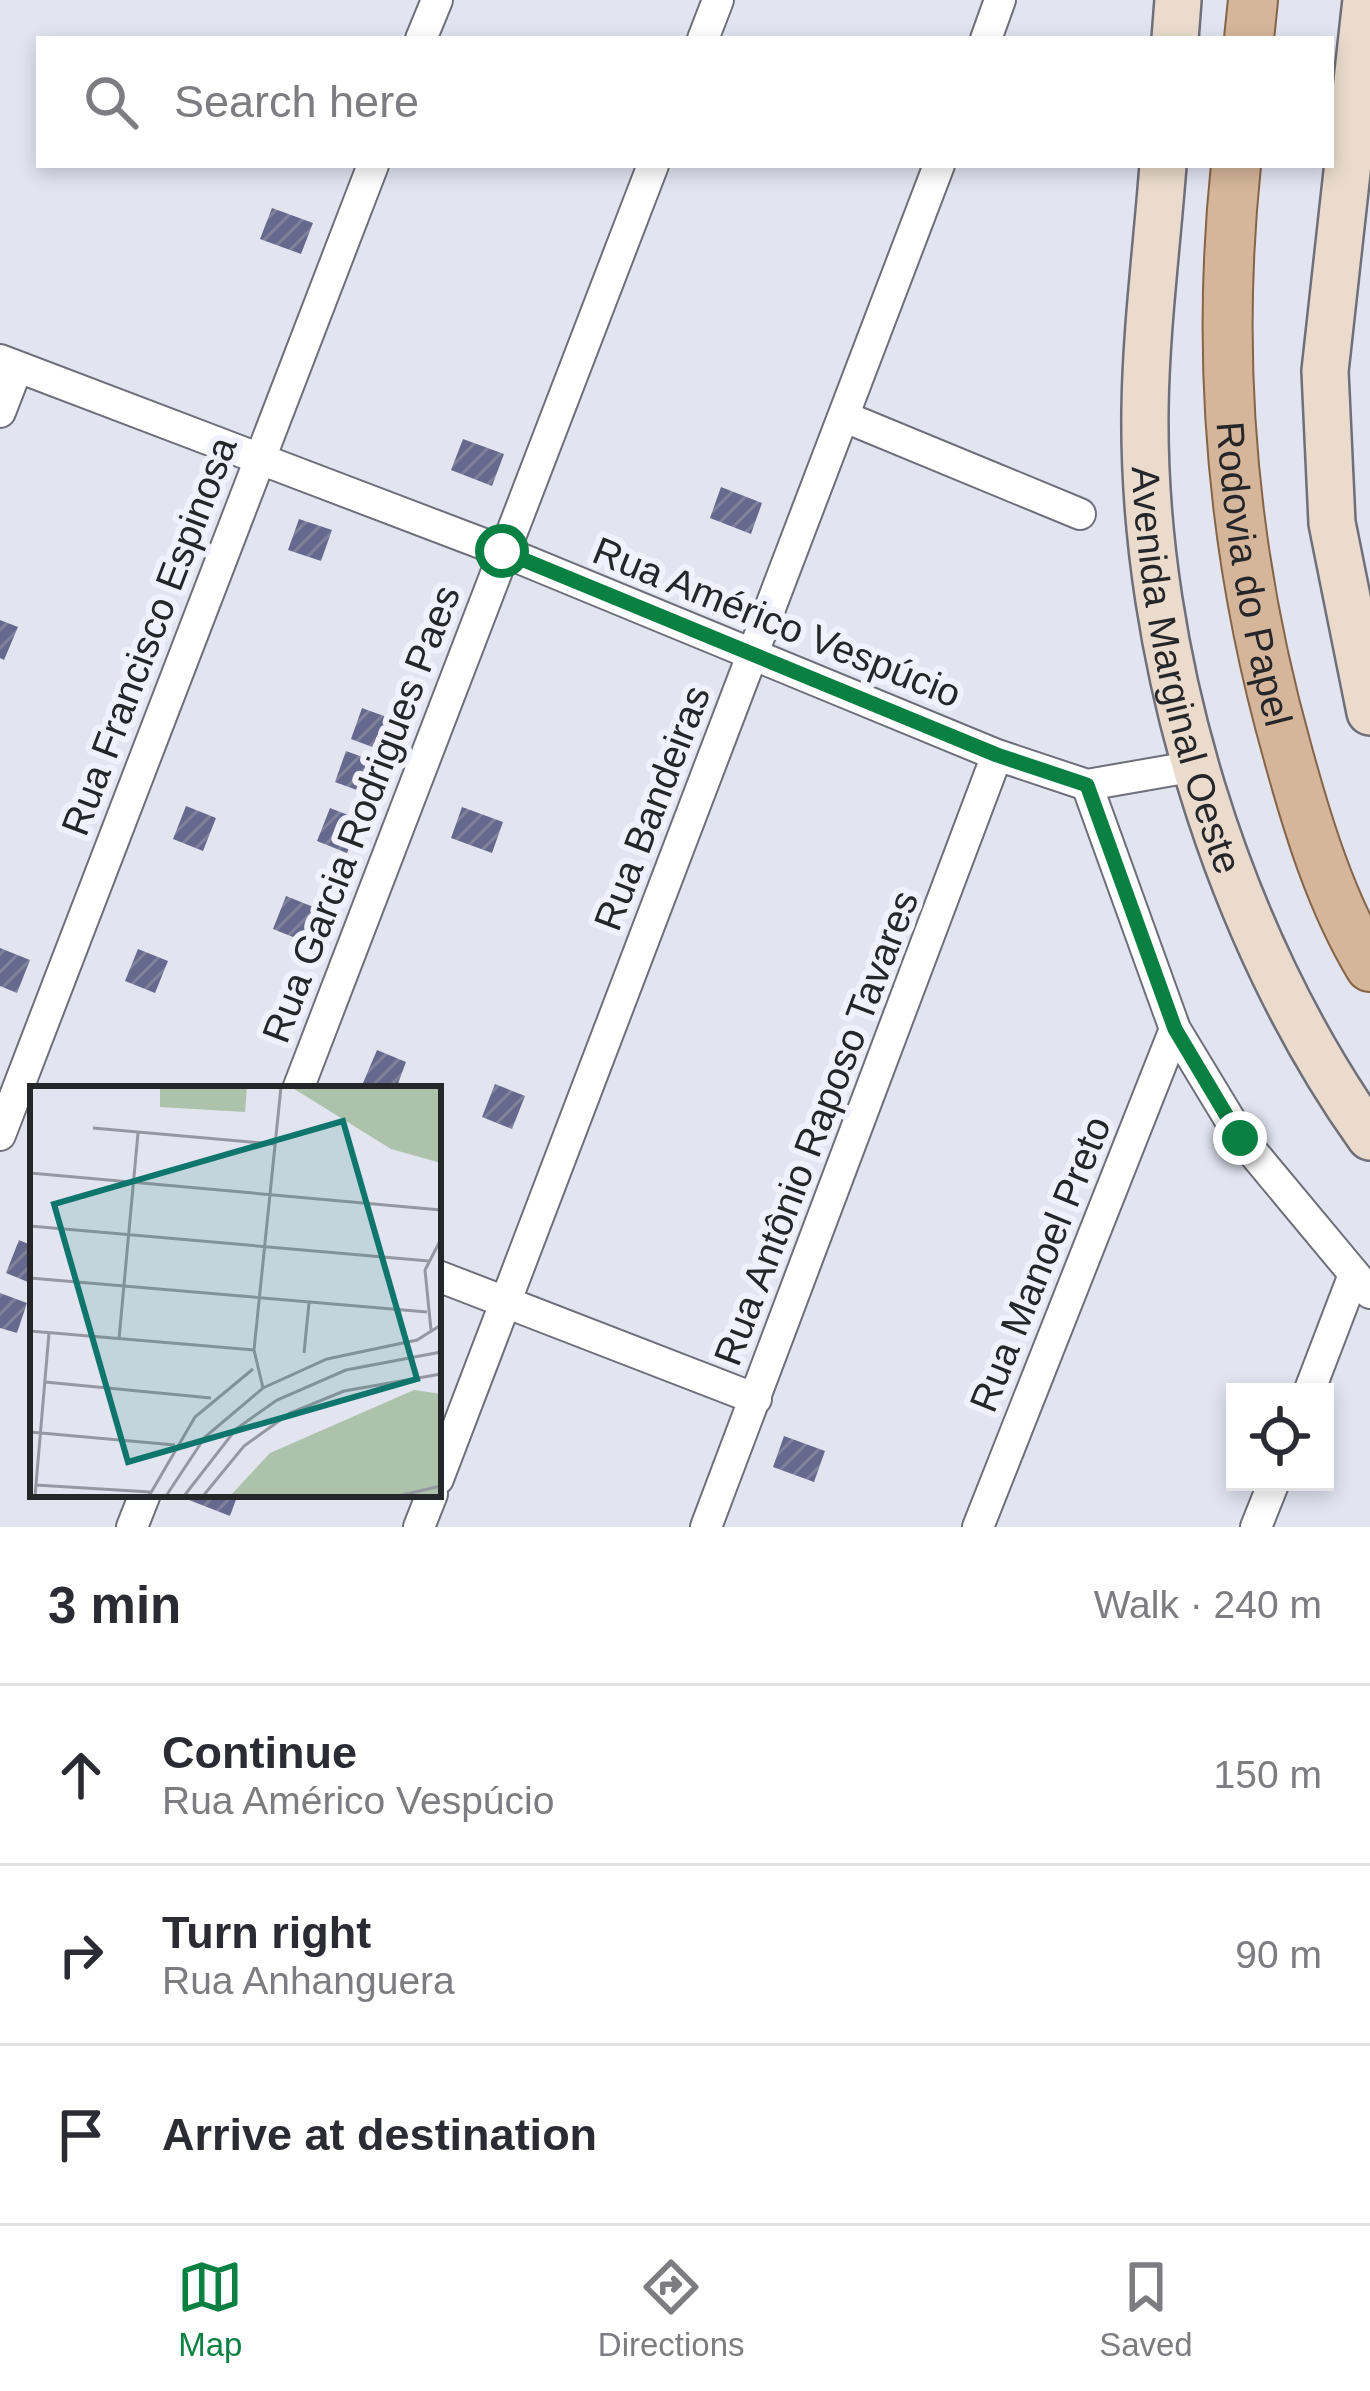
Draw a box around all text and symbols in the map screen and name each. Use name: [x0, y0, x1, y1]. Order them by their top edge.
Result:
search box: [36, 36, 1334, 168]
icon: search: [78, 69, 144, 135]
text: Search here: [174, 76, 419, 127]
street label: Rodovia do Papel: [1209, 420, 1301, 731]
street label: Rua Francisco Espinosa: [53, 431, 245, 841]
street label: Avenida Marginal Oeste: [1124, 465, 1251, 879]
route start: [475, 524, 529, 578]
street label: Rua Américo Vespúcio: [587, 529, 967, 715]
street label: Rua Garcia Rodrigues Paes: [254, 580, 468, 1048]
street label: Rua Bandeiras: [586, 680, 718, 936]
street label: Rua Antônio Raposo Tavares: [706, 885, 926, 1371]
inset map: [30, 1086, 441, 1497]
street label: Rua Manoel Preto: [961, 1110, 1119, 1418]
route end: [1213, 1111, 1267, 1165]
map controls: [1226, 1383, 1334, 1491]
button: locate: [1226, 1383, 1334, 1491]
text: 3 min: [48, 1577, 181, 1634]
text: Walk · 240 m: [1094, 1583, 1322, 1626]
text: Continue: [162, 1727, 357, 1778]
icon: ahead: [48, 1742, 114, 1808]
text: 150 m: [1214, 1753, 1322, 1796]
text: Rua Américo Vespúcio: [162, 1779, 554, 1822]
text: Turn right: [162, 1907, 371, 1958]
icon: right: [48, 1922, 114, 1988]
text: 90 m: [1235, 1933, 1322, 1976]
text: Rua Anhanguera: [162, 1959, 455, 2002]
icon: arrive: [48, 2102, 114, 2168]
text: Arrive at destination: [162, 2109, 597, 2160]
tab: Map: [177, 2254, 243, 2364]
tab: Directions: [598, 2254, 745, 2364]
tab: Saved: [1099, 2254, 1193, 2364]

